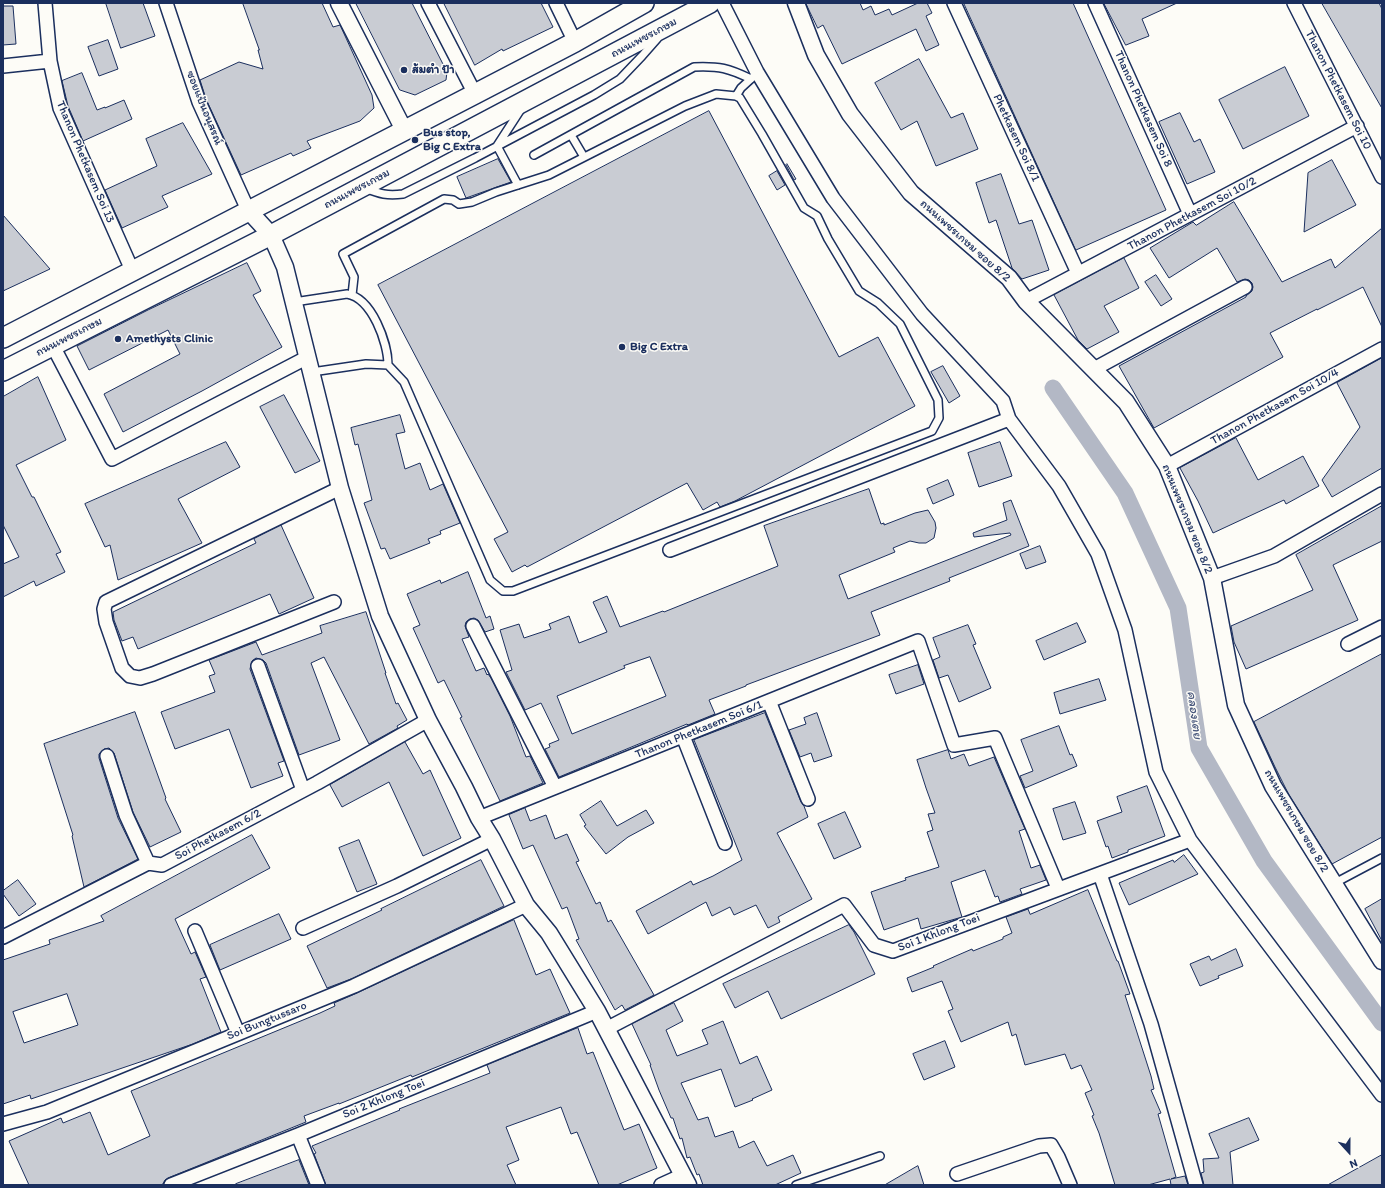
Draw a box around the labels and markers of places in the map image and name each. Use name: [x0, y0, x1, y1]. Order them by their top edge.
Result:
place label: ส้มตำ ป้า: [412, 63, 454, 77]
marker: ส้มตำ ป้า: [399, 65, 409, 75]
place label: Bus stop, Big C Extra: [423, 126, 481, 154]
marker: Bus stop, Big C Extra: [410, 135, 420, 145]
place label: Amethysts Clinic: [126, 332, 213, 346]
marker: Amethysts Clinic: [113, 334, 123, 344]
place label: Big C Extra: [630, 340, 688, 354]
marker: Big C Extra: [617, 342, 627, 352]

